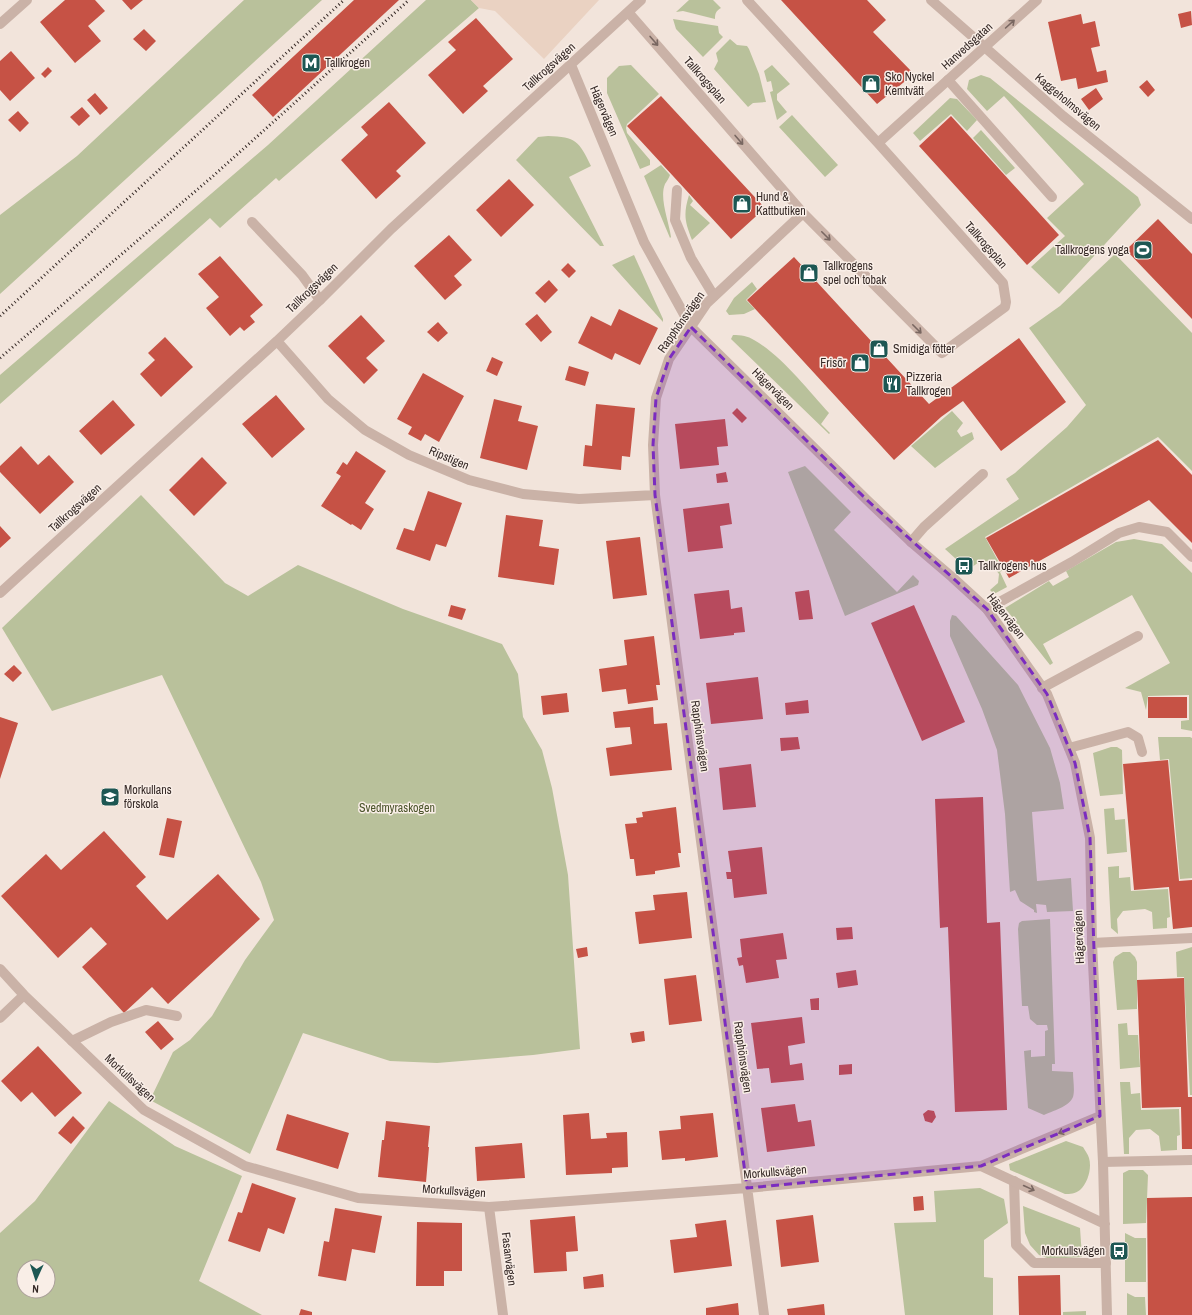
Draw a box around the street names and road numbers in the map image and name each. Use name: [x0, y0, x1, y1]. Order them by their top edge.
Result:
street label: Hanvedsgatan: [938, 19, 996, 73]
street label: Tallkrogsvägen: [519, 39, 579, 95]
street label: Tallkrogsplan: [680, 53, 730, 107]
street label: Kaggeholmsvägen: [1032, 70, 1104, 134]
street label: Hägervägen: [586, 83, 622, 139]
street label: Tallkrogsplan: [961, 218, 1011, 272]
street label: Tallkrogsvägen: [283, 259, 341, 317]
street label: Rapphönsvägen: [654, 288, 708, 356]
street label: Hägervägen: [748, 364, 798, 414]
street label: Ripstigen: [426, 442, 472, 474]
street label: Tallkrogsvägen: [45, 480, 105, 536]
street label: Hägervägen: [983, 590, 1029, 642]
street label: Rapphönsvägen: [687, 699, 713, 773]
street label: Hägervägen: [1070, 910, 1088, 964]
street label: Rapphönsvägen: [730, 1020, 756, 1094]
street label: Morkullsvägen: [101, 1051, 159, 1105]
street label: Morkullsvägen: [743, 1161, 807, 1183]
street label: Morkullsvägen: [422, 1181, 486, 1201]
street label: Fasanvägen: [498, 1231, 520, 1287]

